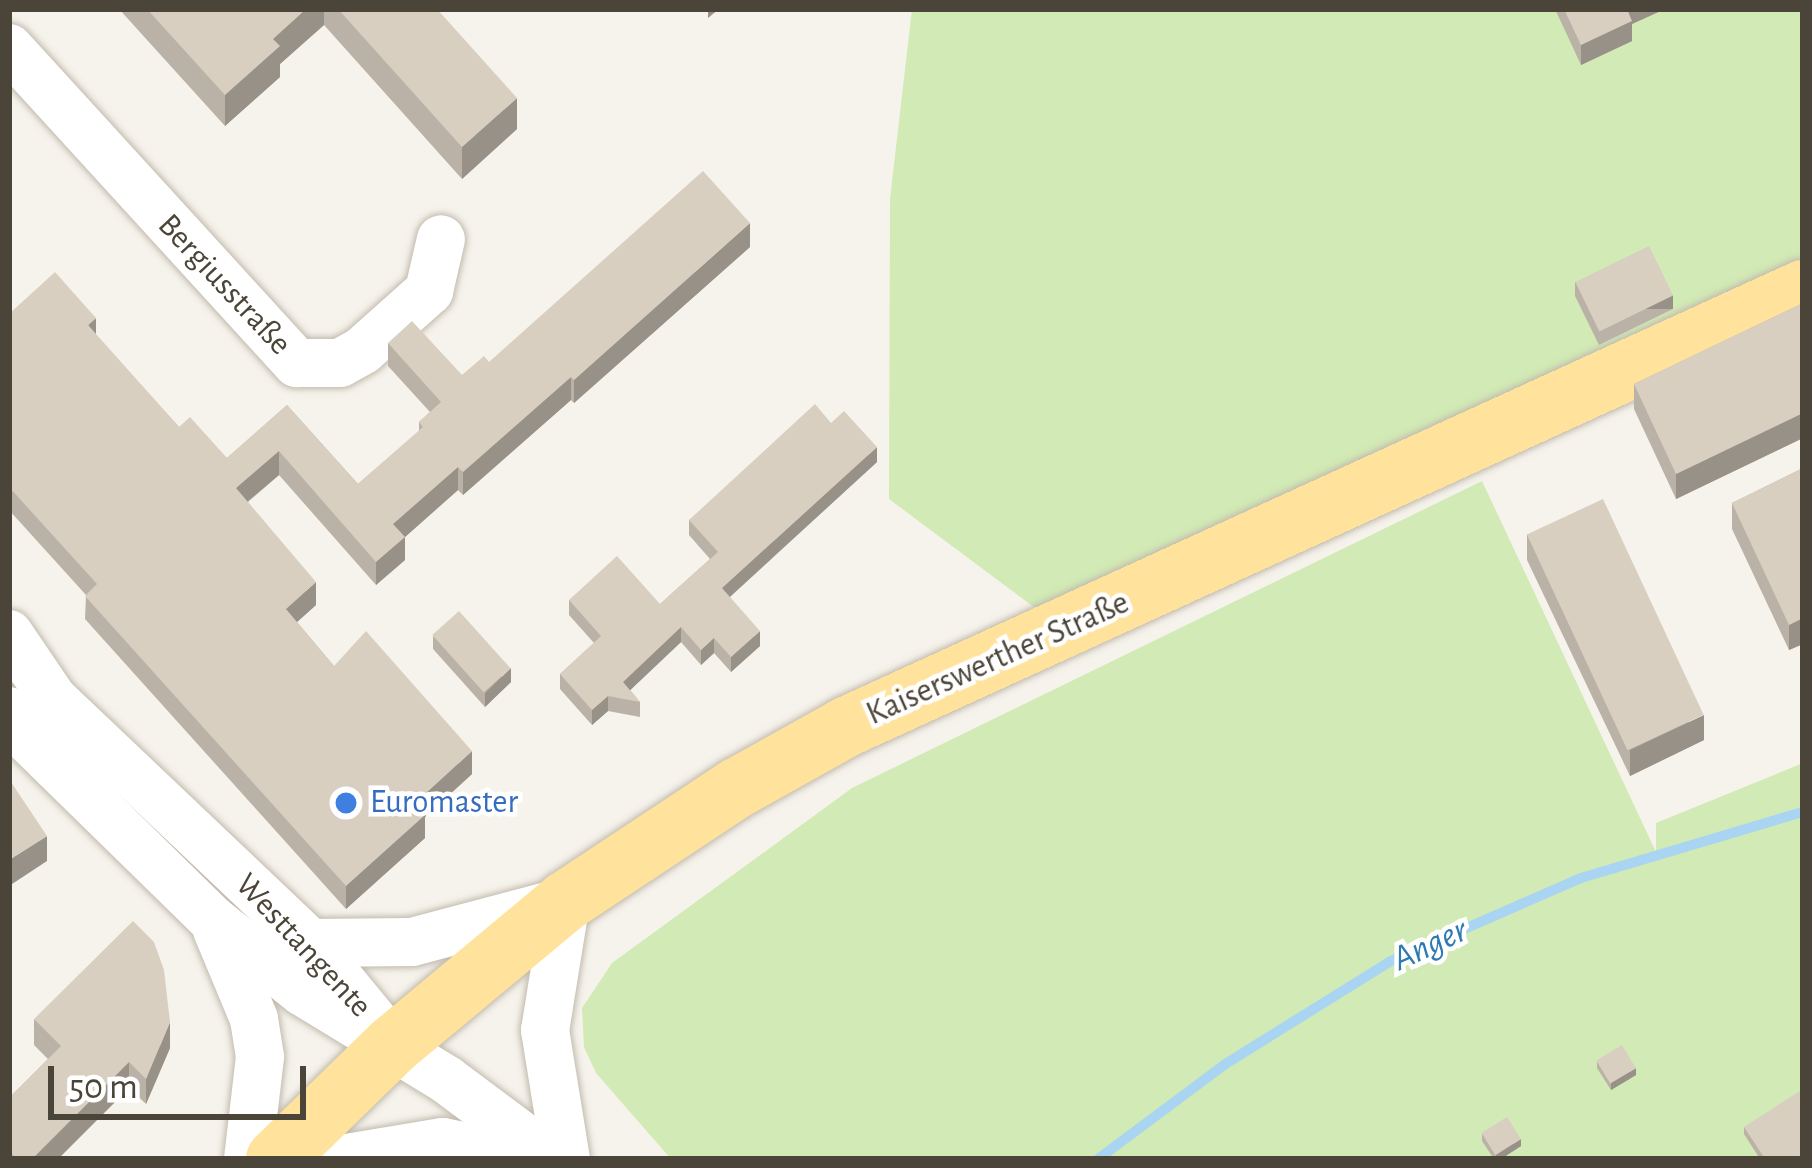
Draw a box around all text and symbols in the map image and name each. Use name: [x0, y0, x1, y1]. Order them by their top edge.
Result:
street label: Bergiusstraße: [149, 206, 299, 364]
street label: Kaiserswerther Straße: [861, 583, 1135, 735]
place label: Euromaster: [370, 783, 518, 823]
marker: Euromaster: [333, 790, 359, 816]
street label: Westtangente: [226, 866, 380, 1026]
water label: Anger: [1386, 909, 1474, 981]
scale bar: [54, 1042, 312, 1116]
text: 50 m: [69, 1069, 138, 1105]

